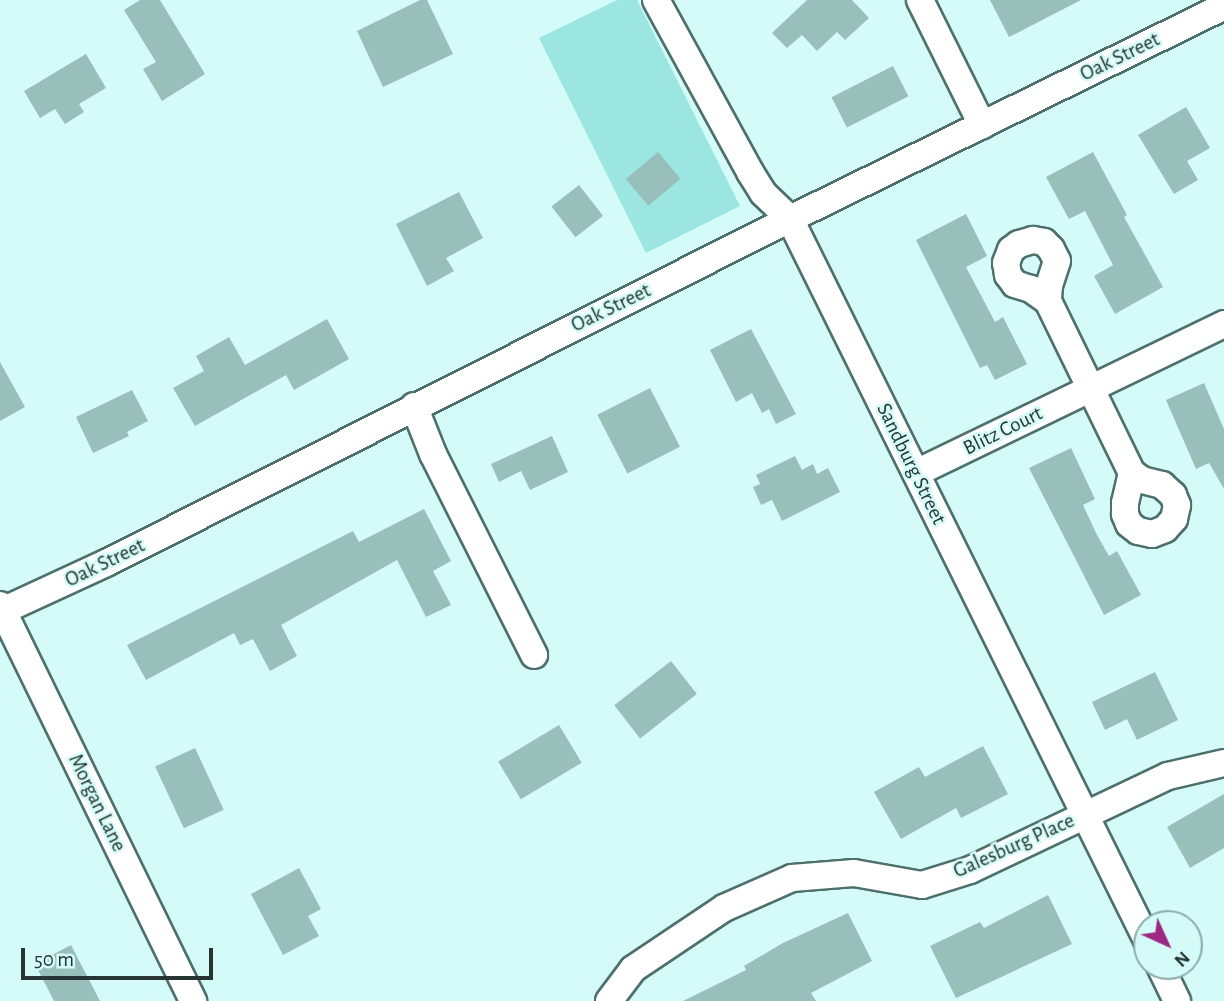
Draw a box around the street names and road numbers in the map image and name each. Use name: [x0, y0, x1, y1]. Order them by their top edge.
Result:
street label: Oak Street: [1076, 27, 1164, 87]
street label: Oak Street: [567, 278, 655, 338]
street label: Sandburg Street: [871, 399, 951, 529]
street label: Blitz Court: [959, 401, 1047, 461]
street label: Oak Street: [61, 533, 149, 593]
street label: Morgan Lane: [63, 750, 131, 856]
street label: Galesburg Place: [949, 808, 1079, 884]

